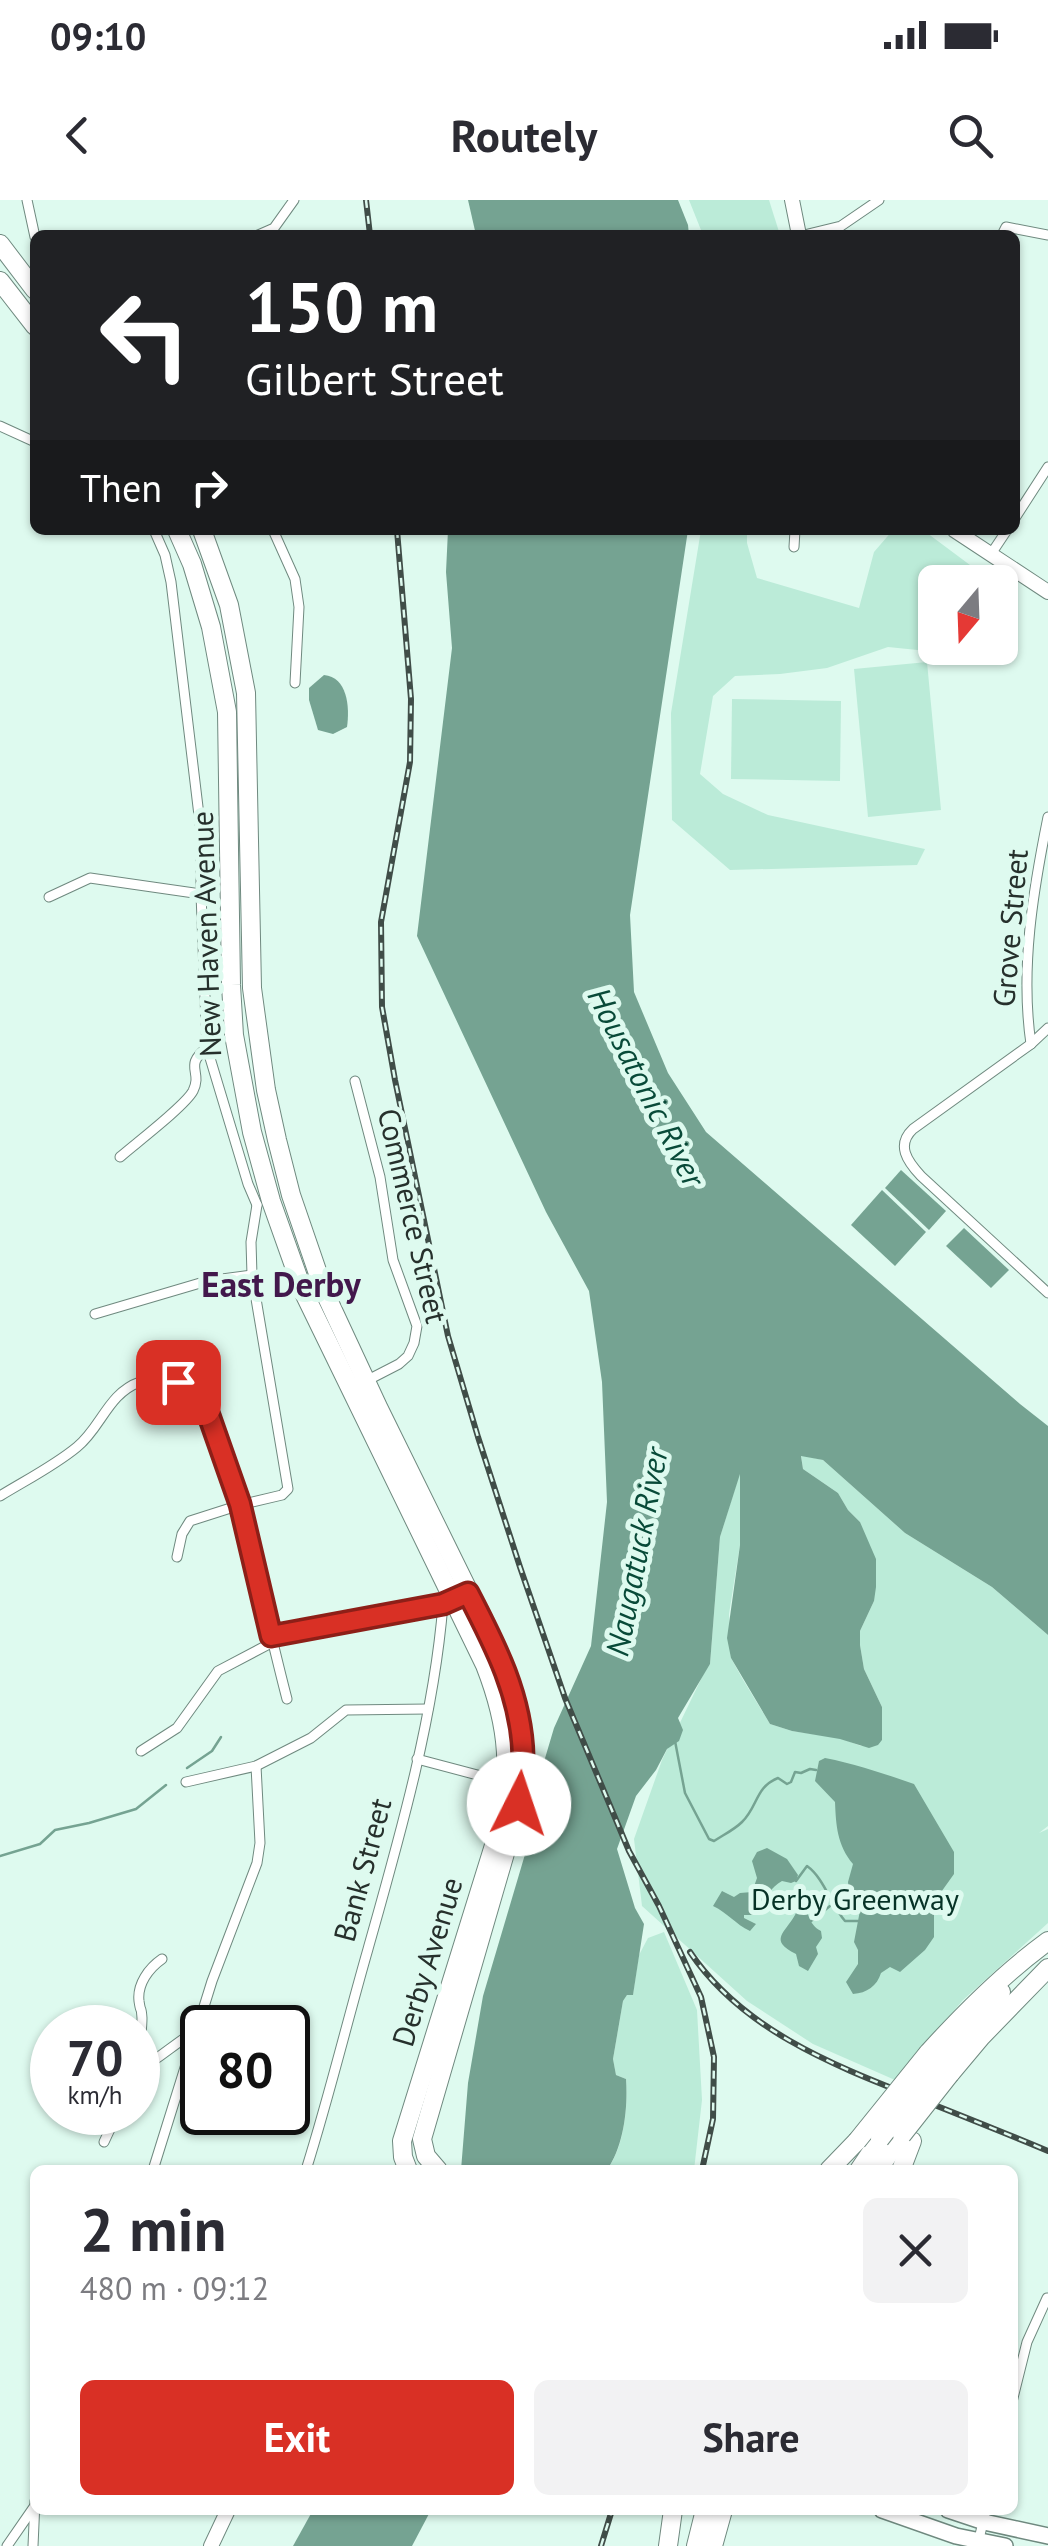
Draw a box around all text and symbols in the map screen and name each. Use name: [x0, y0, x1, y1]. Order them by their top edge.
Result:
text: 09:10: [50, 11, 146, 60]
text: Routely: [451, 106, 597, 164]
icon: back: [50, 108, 105, 163]
icon: search: [943, 108, 998, 163]
text: 150 m: [245, 261, 438, 351]
icon: left: [80, 270, 210, 400]
text: Gilbert Street: [245, 349, 504, 407]
icon: right: [182, 460, 237, 515]
text: Then: [80, 463, 162, 512]
north arrow: [918, 565, 1018, 665]
map controls: [918, 565, 1018, 665]
street label: New Haven Avenue: [182, 810, 229, 1058]
street label: Grove Street: [983, 847, 1036, 1008]
water label: Housatonic River: [579, 980, 716, 1195]
street label: Commerce Street: [370, 1105, 457, 1327]
district label: East Derby: [201, 1261, 362, 1307]
pin: [136, 1340, 221, 1425]
icon: arrive: [151, 1355, 206, 1410]
water label: Naugatuck River: [595, 1442, 677, 1659]
position arrow: [467, 1752, 571, 1856]
street label: Bank Street: [324, 1794, 399, 1946]
street label: Derby Avenue: [382, 1872, 471, 2051]
park label: Derby Greenway: [751, 1879, 959, 1918]
speed limit sign: 80: [180, 2005, 310, 2135]
text: 70: [67, 2025, 123, 2090]
text: km/h: [68, 2079, 122, 2111]
text: 2 min: [80, 2190, 226, 2268]
button: close: [863, 2198, 968, 2303]
text: 480 m · 09:12: [80, 2267, 269, 2309]
button: Exit: [80, 2380, 514, 2495]
button: Share: [534, 2380, 968, 2495]

